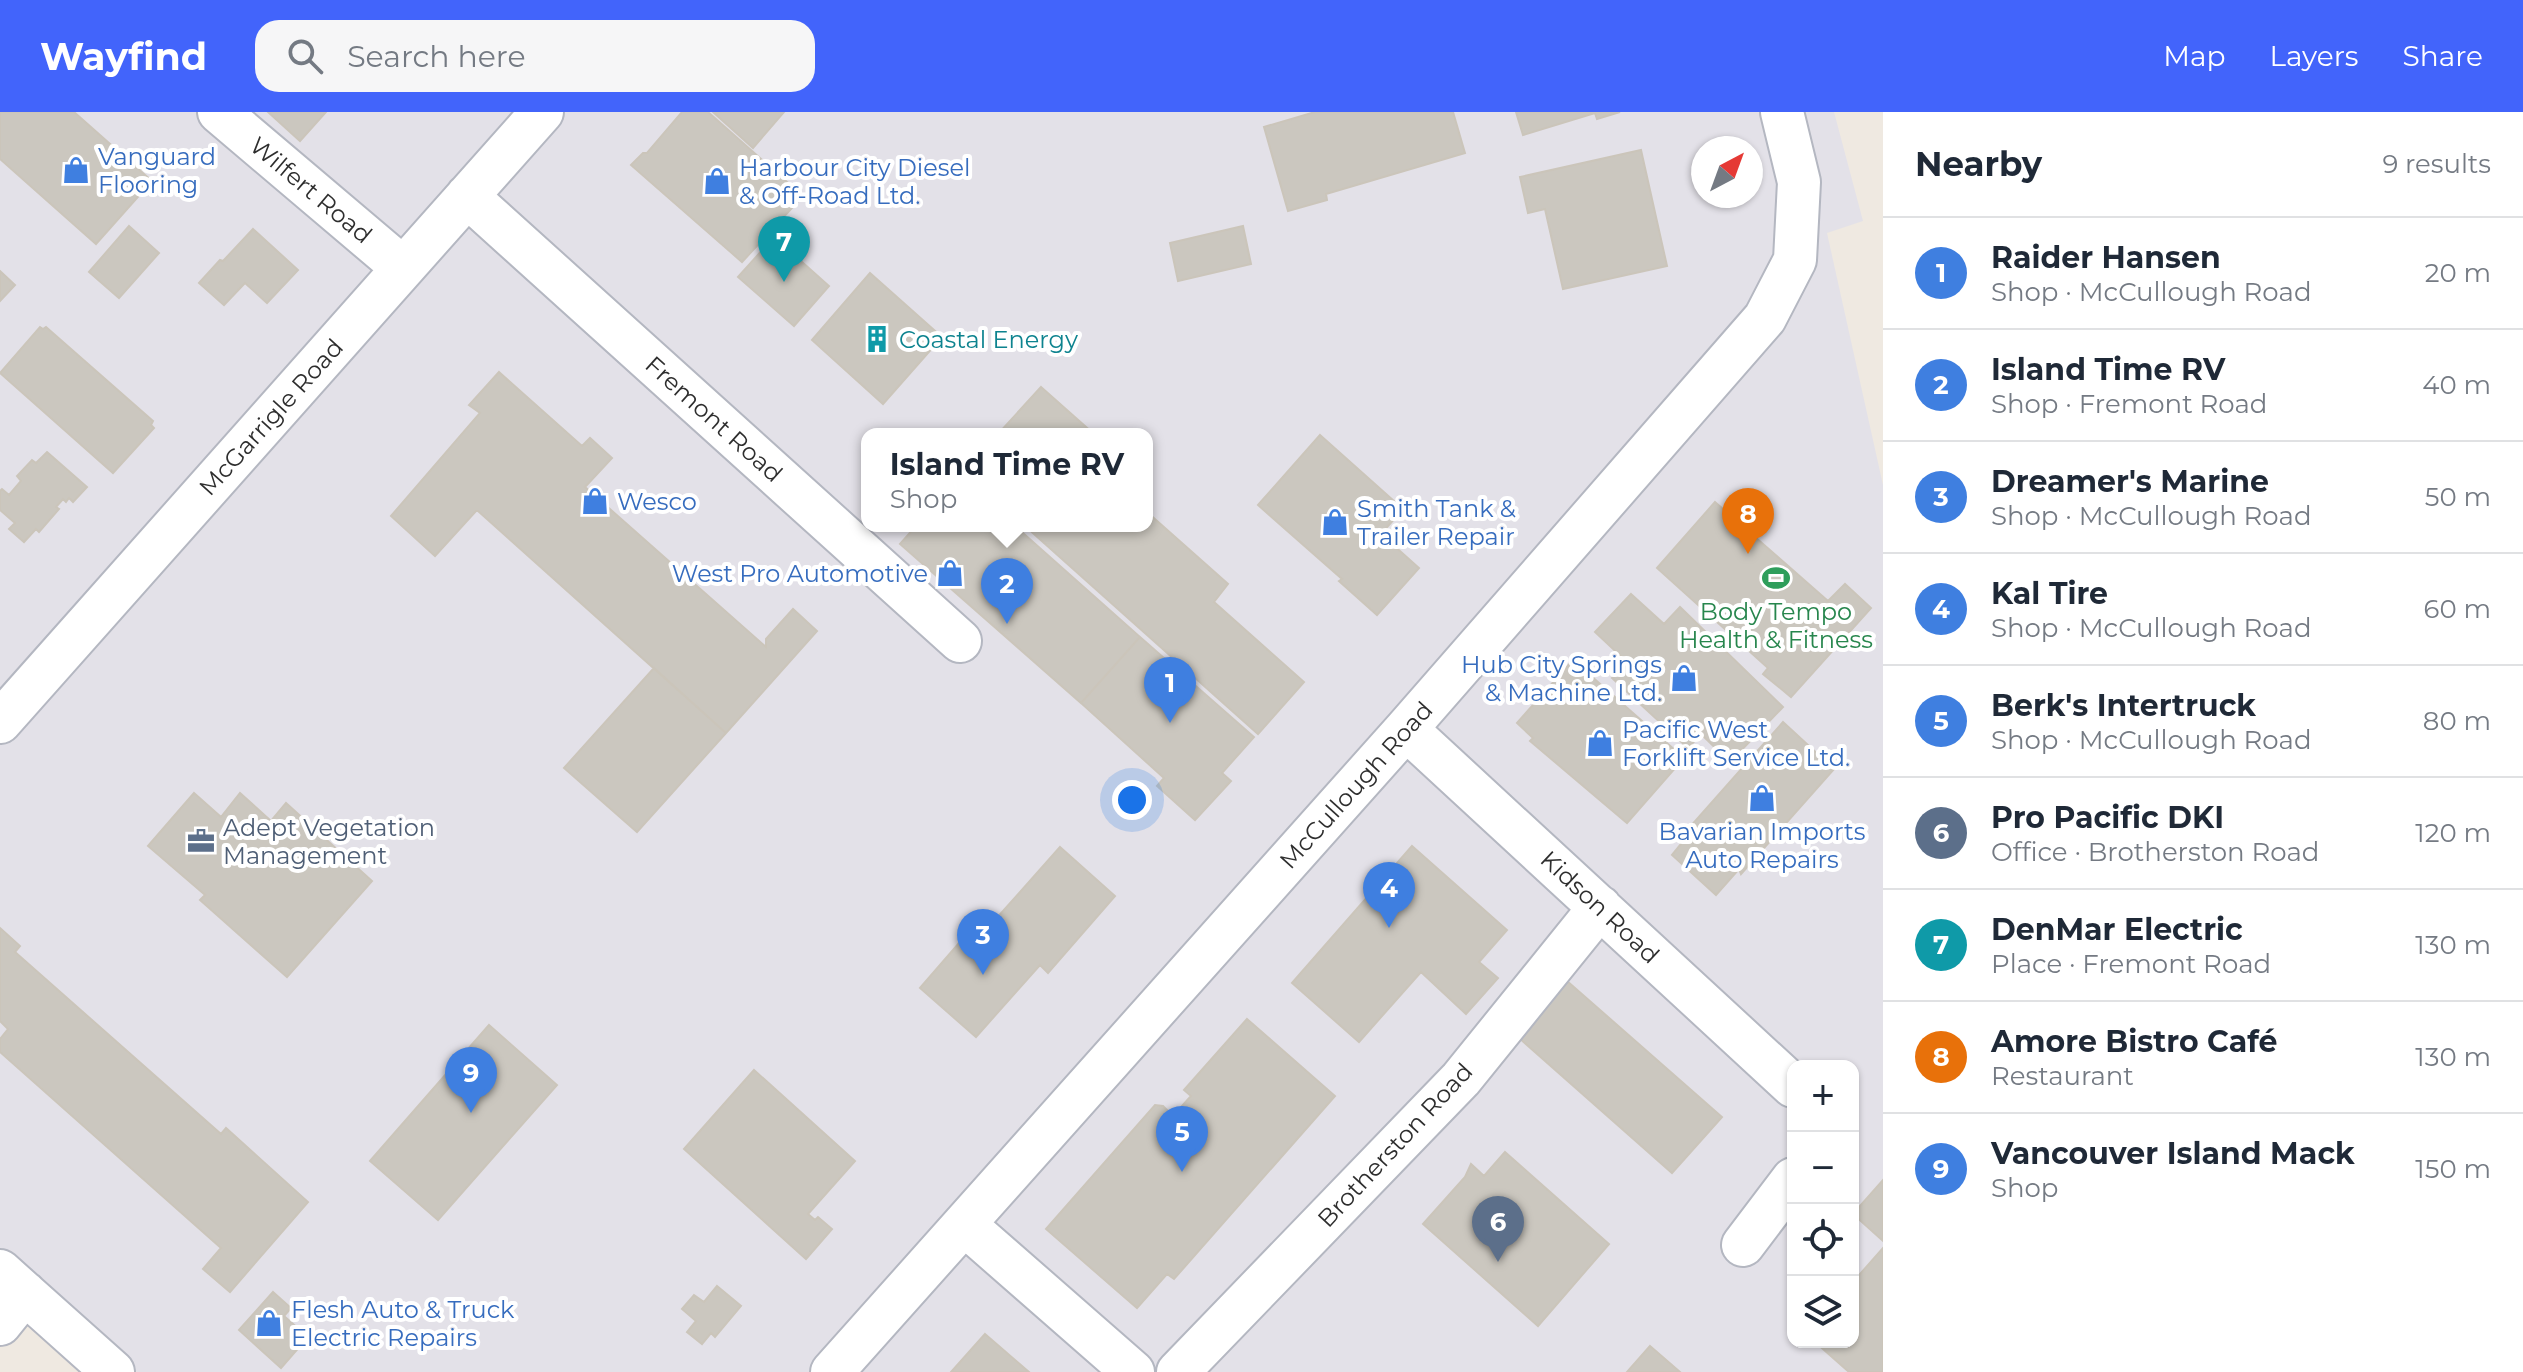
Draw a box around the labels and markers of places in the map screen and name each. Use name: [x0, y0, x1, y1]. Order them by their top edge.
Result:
place label: Vanguard Flooring: [98, 142, 216, 199]
place label: Harbour City Diesel & Off-Road Ltd.: [739, 153, 970, 210]
shop icon: Vanguard Flooring: [61, 155, 91, 185]
shop icon: Harbour City Diesel & Off-Road Ltd.: [702, 166, 732, 196]
pin: 7: [758, 216, 810, 282]
building icon: Coastal Energy: [862, 324, 892, 354]
place label: Coastal Energy: [899, 325, 1078, 354]
shop icon: Wesco: [580, 486, 610, 516]
place label: Wesco: [617, 487, 697, 516]
pin: 8: [1722, 488, 1774, 554]
place label: Smith Tank & Trailer Repair: [1357, 494, 1516, 551]
shop icon: Smith Tank & Trailer Repair: [1320, 507, 1350, 537]
shop icon: West Pro Automotive: [935, 558, 965, 588]
pin: 2: [981, 558, 1033, 624]
place label: West Pro Automotive: [672, 559, 928, 588]
sports icon: Body Tempo Health & Fitness: [1761, 563, 1791, 593]
place label: Body Tempo Health & Fitness: [1679, 597, 1873, 654]
place label: Hub City Springs & Machine Ltd.: [1461, 650, 1662, 707]
pin: 1: [1144, 657, 1196, 723]
shop icon: Hub City Springs & Machine Ltd.: [1669, 663, 1699, 693]
place label: Pacific West Forklift Service Ltd.: [1622, 715, 1850, 772]
shop icon: Pacific West Forklift Service Ltd.: [1585, 728, 1615, 758]
shop icon: Bavarian Imports Auto Repairs: [1747, 783, 1777, 813]
place label: Adept Vegetation Management: [223, 813, 435, 870]
place label: Bavarian Imports Auto Repairs: [1659, 817, 1865, 874]
office icon: Adept Vegetation Management: [186, 826, 216, 856]
pin: 4: [1363, 862, 1415, 928]
pin: 3: [957, 909, 1009, 975]
pin: 9: [445, 1047, 497, 1113]
pin: 5: [1156, 1106, 1208, 1172]
pin: 6: [1472, 1196, 1524, 1262]
place label: Flesh Auto & Truck Electric Repairs: [291, 1295, 515, 1352]
shop icon: Flesh Auto & Truck Electric Repairs: [254, 1308, 284, 1338]

